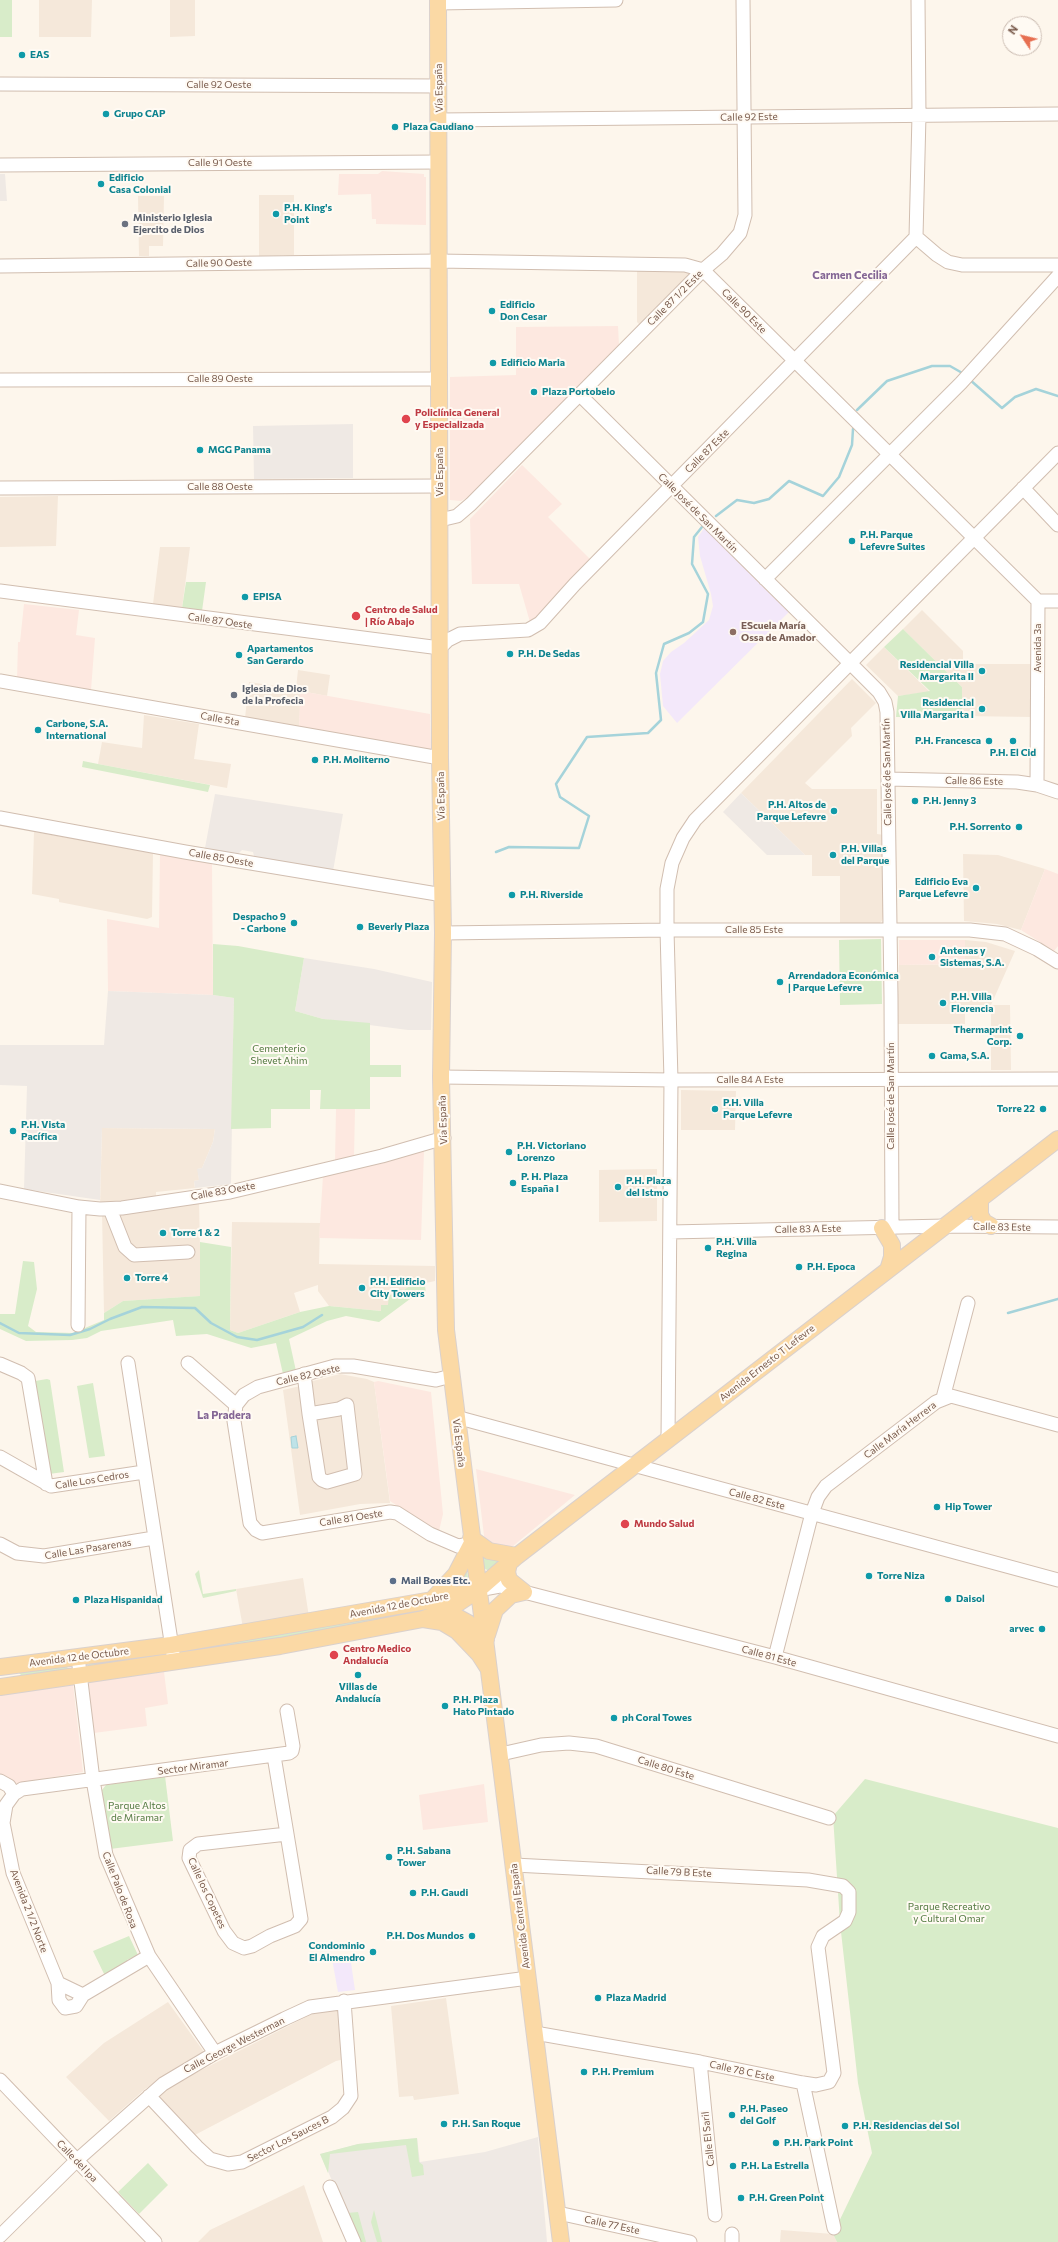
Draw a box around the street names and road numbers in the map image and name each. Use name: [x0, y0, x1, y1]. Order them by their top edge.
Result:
street label: Vía España: [433, 63, 445, 113]
street label: Calle 92 Oeste: [186, 79, 252, 91]
street label: Calle 92 Este: [720, 110, 778, 124]
street label: Calle 91 Oeste: [188, 157, 252, 169]
street label: Calle 90 Oeste: [186, 256, 252, 270]
street label: Calle 87 1/2 Este: [645, 268, 705, 328]
street label: Calle 90 Este: [719, 286, 769, 336]
street label: Calle 89 Oeste: [187, 373, 253, 385]
street label: Calle 87 Este: [682, 426, 732, 476]
street label: Vía España: [434, 447, 446, 497]
street label: Calle José de San Martín: [656, 471, 740, 555]
street label: Calle 88 Oeste: [187, 481, 253, 493]
street label: Calle 87 Oeste: [187, 611, 253, 631]
street label: Avenida 3a: [1032, 624, 1044, 672]
street label: Calle 5ta: [200, 710, 240, 728]
street label: Calle José de San Martín: [880, 718, 894, 826]
street label: Vía España: [435, 771, 447, 821]
street label: Calle 86 Este: [945, 774, 1003, 788]
street label: Calle 85 Oeste: [188, 846, 254, 870]
street label: Calle 85 Este: [725, 924, 783, 936]
street label: Calle José de San Martín: [885, 1042, 897, 1150]
street label: Calle 84 A Este: [717, 1074, 783, 1086]
street label: Vía España: [436, 1095, 450, 1145]
street label: Calle 83 Oeste: [190, 1179, 256, 1203]
street label: Calle 83 Este: [973, 1220, 1031, 1234]
street label: Calle 83 A Este: [775, 1222, 841, 1236]
street label: Avenida Ernesto T Lefevre: [717, 1322, 817, 1404]
street label: Calle 82 Oeste: [275, 1362, 341, 1388]
street label: Calle María Herrera: [861, 1399, 939, 1461]
street label: Vía España: [450, 1418, 468, 1468]
street label: Calle Los Cedros: [54, 1468, 130, 1492]
street label: Calle 82 Este: [728, 1486, 786, 1512]
street label: Calle 81 Oeste: [319, 1507, 383, 1529]
street label: Calle Las Pasarenas: [44, 1536, 132, 1562]
street label: Avenida 12 de Octubre: [349, 1590, 449, 1620]
street label: Calle 81 Este: [740, 1643, 798, 1669]
street label: Avenida 12 de Octubre: [28, 1645, 130, 1669]
street label: Calle 80 Este: [636, 1754, 696, 1782]
street label: Sector Miramar: [157, 1757, 229, 1777]
street label: Calle Palo de Rosa: [100, 1850, 140, 1930]
street label: Calle los Copetes: [185, 1856, 229, 1930]
street label: Avenida Central España: [508, 1863, 532, 1969]
street label: Calle 79 B Este: [646, 1864, 712, 1880]
street label: Avenida 2 1/2 Norte: [8, 1868, 50, 1954]
street label: Calle George Westerman: [182, 2014, 286, 2076]
street label: Calle 78 C Este: [708, 2058, 776, 2084]
street label: Calle El Saril: [699, 2111, 717, 2167]
street label: Sector Los Sauces B: [245, 2113, 331, 2165]
street label: Calle del Ipa: [54, 2137, 100, 2185]
street label: Calle 77 Este: [583, 2213, 641, 2237]

